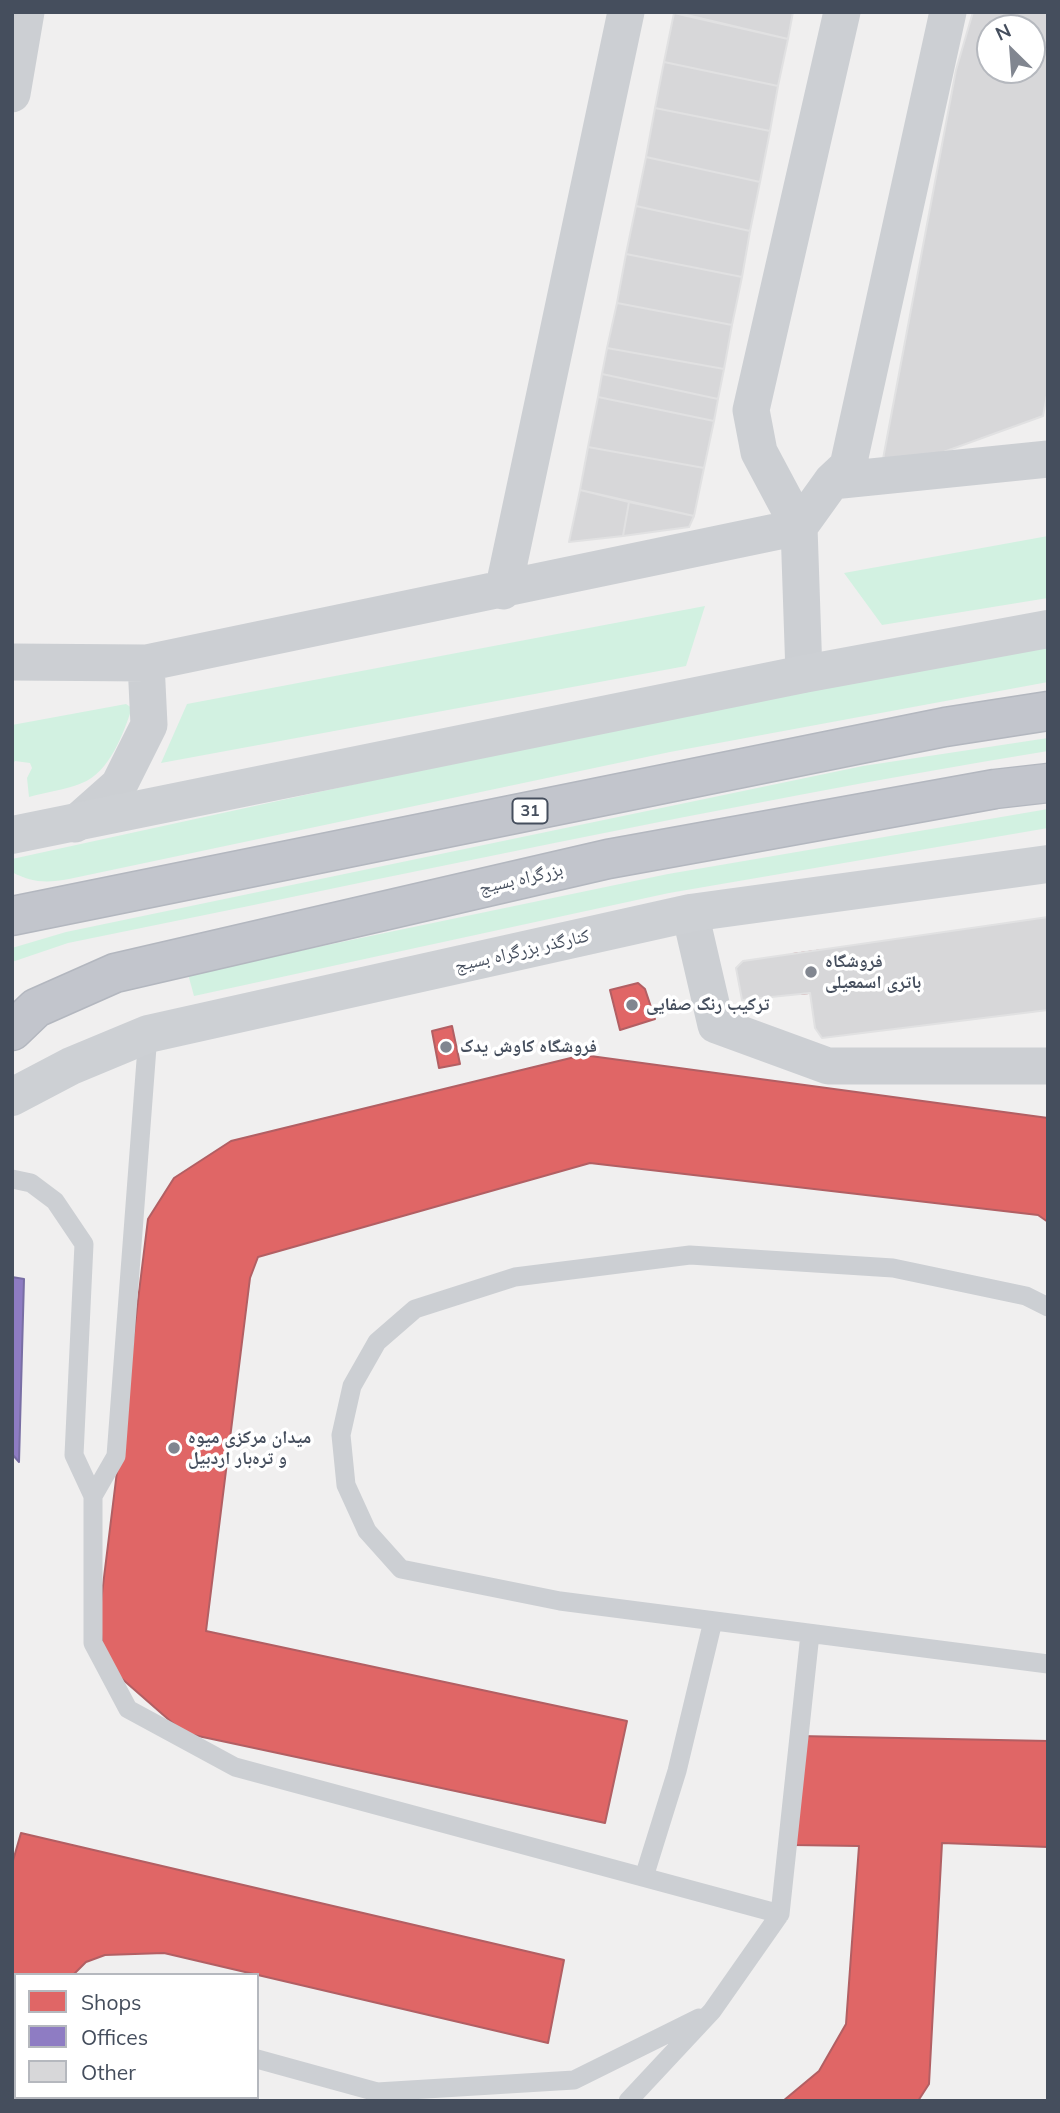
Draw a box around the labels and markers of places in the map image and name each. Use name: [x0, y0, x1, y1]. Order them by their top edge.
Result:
place label: فروشگاه باتری اسمعیلی: [825, 951, 921, 993]
marker: فروشگاه باتری اسمعیلی: [803, 964, 819, 980]
place label: ترکیب رنگ صفایی: [646, 994, 769, 1016]
marker: ترکیب رنگ صفایی: [624, 997, 640, 1013]
place label: فروشگاه کاوش یدک: [460, 1036, 597, 1058]
marker: فروشگاه کاوش یدک: [438, 1039, 454, 1055]
place label: میدان مرکزی میوه و تره‌بار اردبیل: [188, 1427, 311, 1470]
marker: میدان مرکزی میوه و تره‌بار اردبیل: [166, 1440, 182, 1456]

